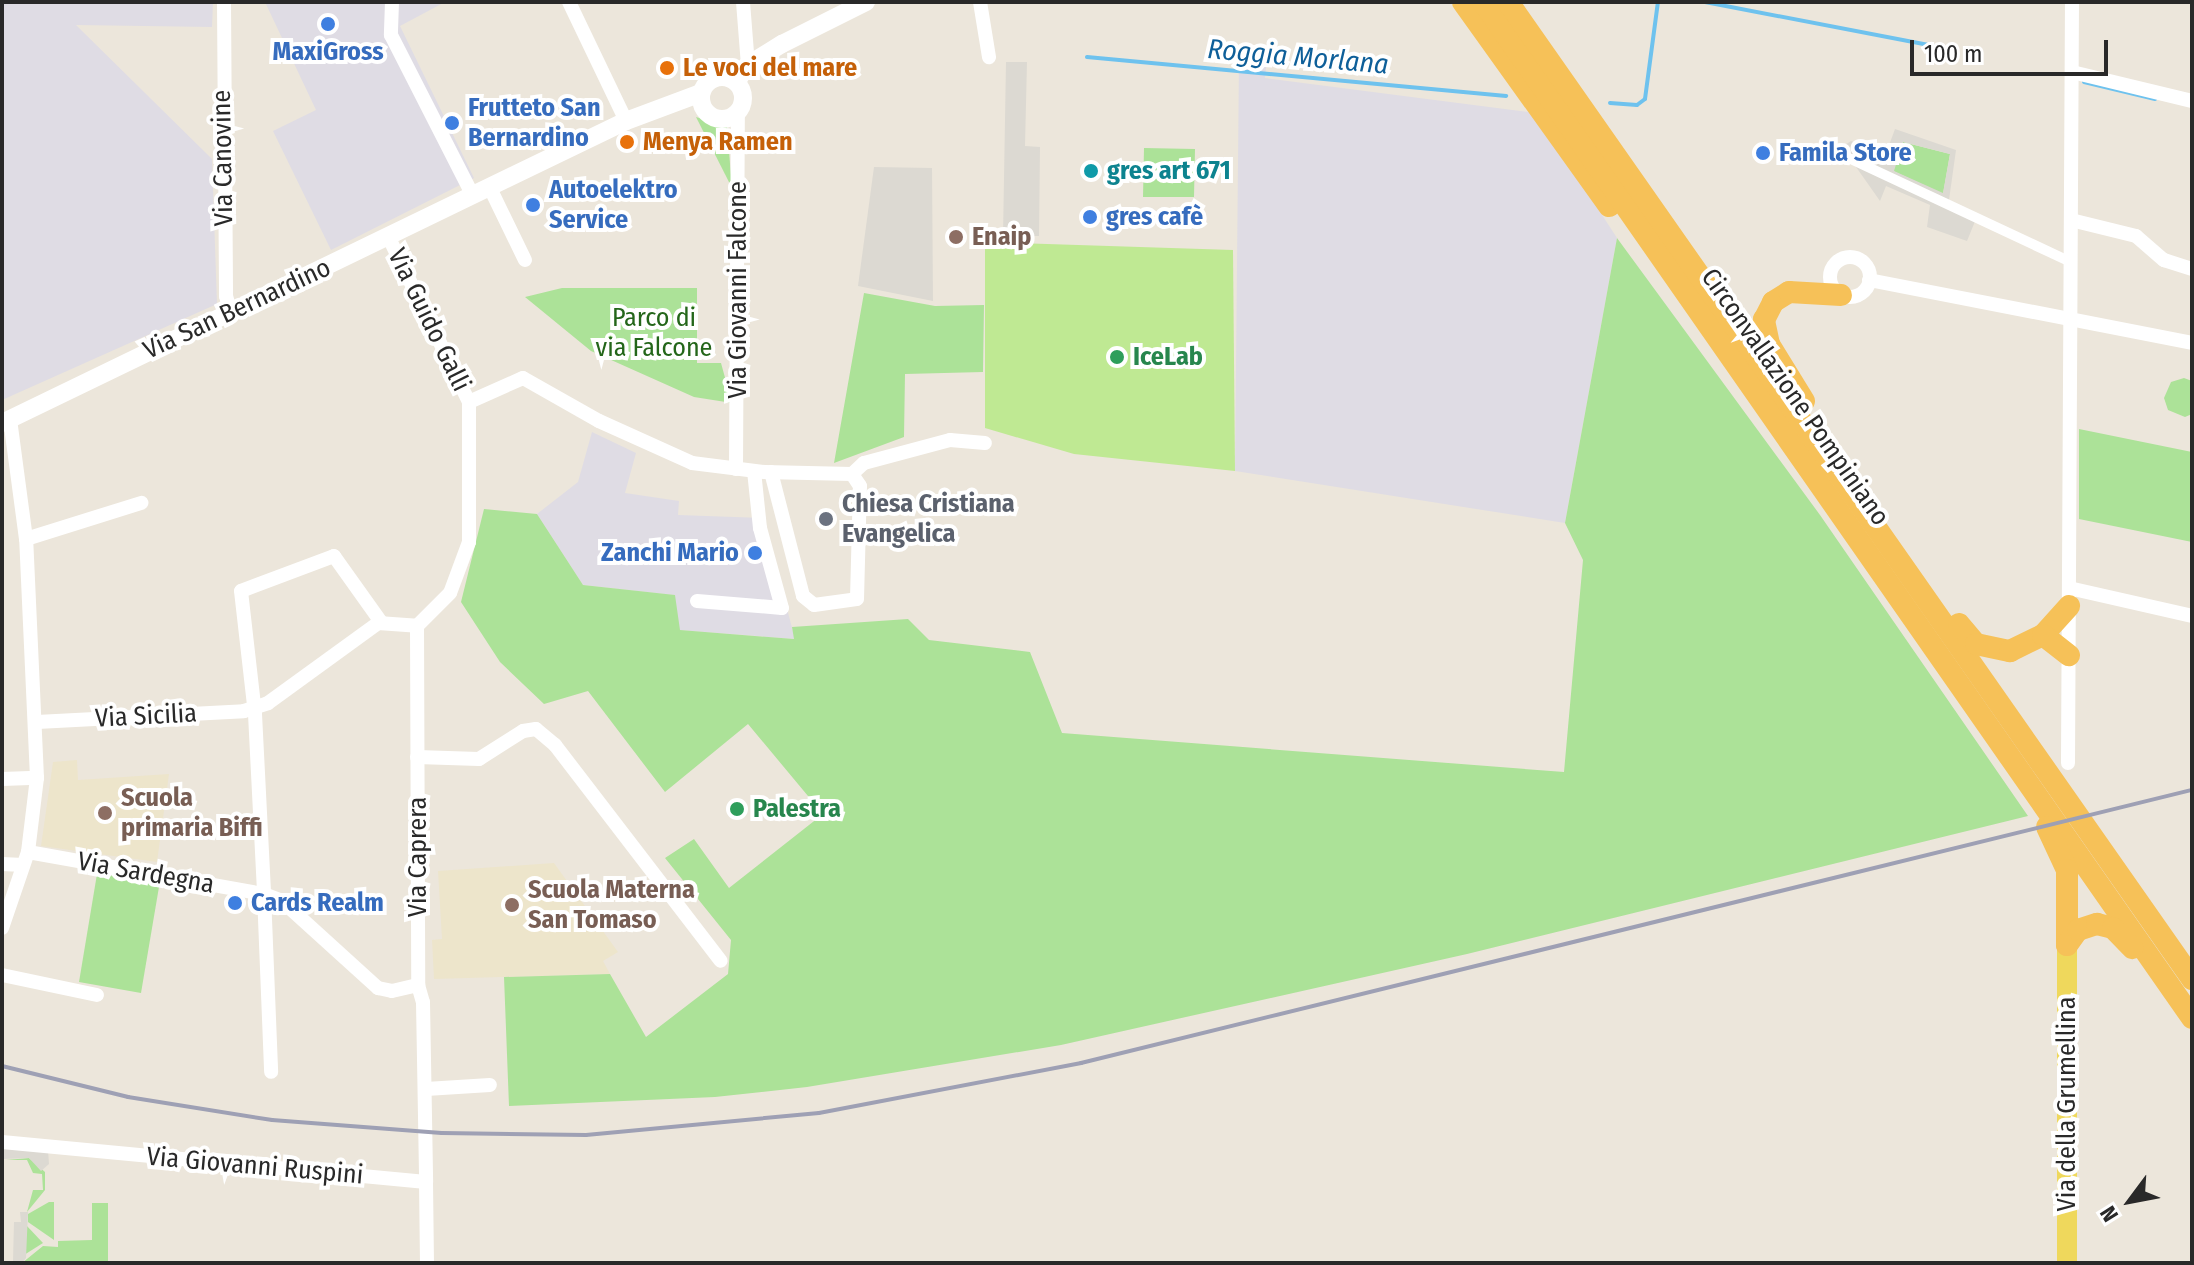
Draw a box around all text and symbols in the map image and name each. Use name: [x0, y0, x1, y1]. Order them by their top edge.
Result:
marker: MaxiGross: [319, 15, 337, 33]
scale bar: [1914, 24, 2112, 74]
water label: Roggia Morlana: [1206, 32, 1390, 82]
place label: MaxiGross: [272, 36, 384, 68]
text: 100 m: [1924, 40, 1982, 68]
place label: Le voci del mare: [683, 52, 857, 84]
marker: Le voci del mare: [658, 59, 676, 77]
street label: Via Canovine: [206, 90, 240, 226]
place label: Frutteto San Bernardino: [468, 92, 601, 154]
marker: Frutteto San Bernardino: [443, 114, 461, 132]
place label: Menya Ramen: [643, 126, 792, 158]
marker: Menya Ramen: [618, 133, 636, 151]
place label: Famila Store: [1779, 137, 1912, 169]
marker: Famila Store: [1754, 144, 1772, 162]
place label: gres art 671: [1107, 155, 1231, 187]
marker: gres art 671: [1082, 162, 1100, 180]
place label: Autoelektro Service: [549, 174, 678, 236]
street label: Via Giovanni Falcone: [722, 181, 754, 399]
marker: Autoelektro Service: [524, 196, 542, 214]
place label: gres cafè: [1106, 201, 1203, 233]
marker: gres cafè: [1081, 208, 1099, 226]
place label: Enaip: [972, 221, 1031, 253]
marker: Enaip: [947, 228, 965, 246]
street label: Via Guido Galli: [381, 243, 477, 397]
street label: Via San Bernardino: [138, 252, 336, 366]
street label: Circonvallazione Pompiniano: [1694, 263, 1896, 531]
park label: Parco di via Falcone: [596, 302, 712, 364]
place label: IceLab: [1133, 341, 1203, 373]
marker: IceLab: [1108, 348, 1126, 366]
place label: Chiesa Cristiana Evangelica: [842, 488, 1015, 550]
marker: Chiesa Cristiana Evangelica: [817, 510, 835, 528]
place label: Zanchi Mario: [601, 537, 739, 569]
marker: Zanchi Mario: [746, 544, 764, 562]
street label: Via Sicilia: [94, 698, 198, 734]
place label: Scuola primaria Biffi: [121, 782, 263, 844]
place label: Palestra: [753, 793, 841, 825]
street label: Via Caprera: [402, 797, 434, 917]
marker: Palestra: [728, 800, 746, 818]
marker: Scuola primaria Biffi: [96, 804, 114, 822]
street label: Via Sardegna: [75, 846, 217, 900]
place label: Scuola Materna San Tomaso: [528, 874, 695, 936]
place label: Cards Realm: [251, 887, 384, 919]
marker: Cards Realm: [226, 894, 244, 912]
marker: Scuola Materna San Tomaso: [503, 896, 521, 914]
street label: Via della Grumellina: [2051, 997, 2083, 1211]
street label: Via Giovanni Ruspini: [145, 1141, 365, 1191]
north arrow: [2090, 1161, 2170, 1241]
text: N: [2094, 1201, 2124, 1227]

